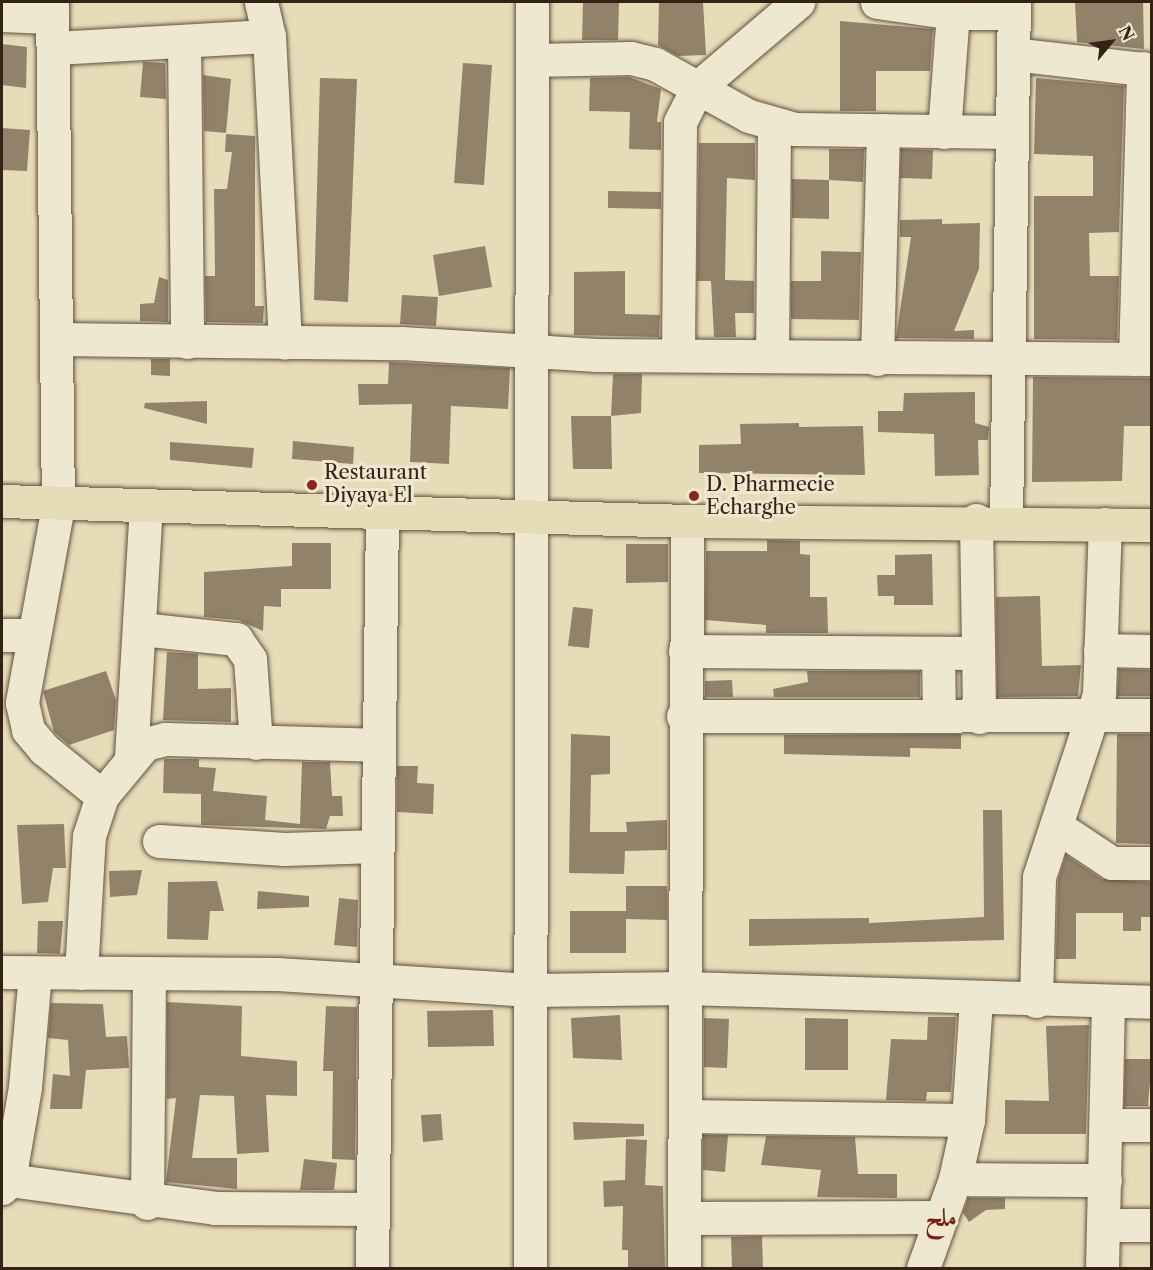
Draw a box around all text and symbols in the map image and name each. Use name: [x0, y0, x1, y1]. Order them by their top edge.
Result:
north arrow: [1081, 12, 1141, 72]
text: N: [1115, 22, 1139, 44]
place label: Restaurant Diyaya El: [324, 461, 427, 508]
place label: D. Pharmecie Echarghe: [706, 472, 835, 519]
marker: Restaurant Diyaya El: [305, 478, 319, 492]
marker: D. Pharmecie Echarghe: [687, 489, 701, 503]
district label: ملح: [925, 1202, 957, 1234]

